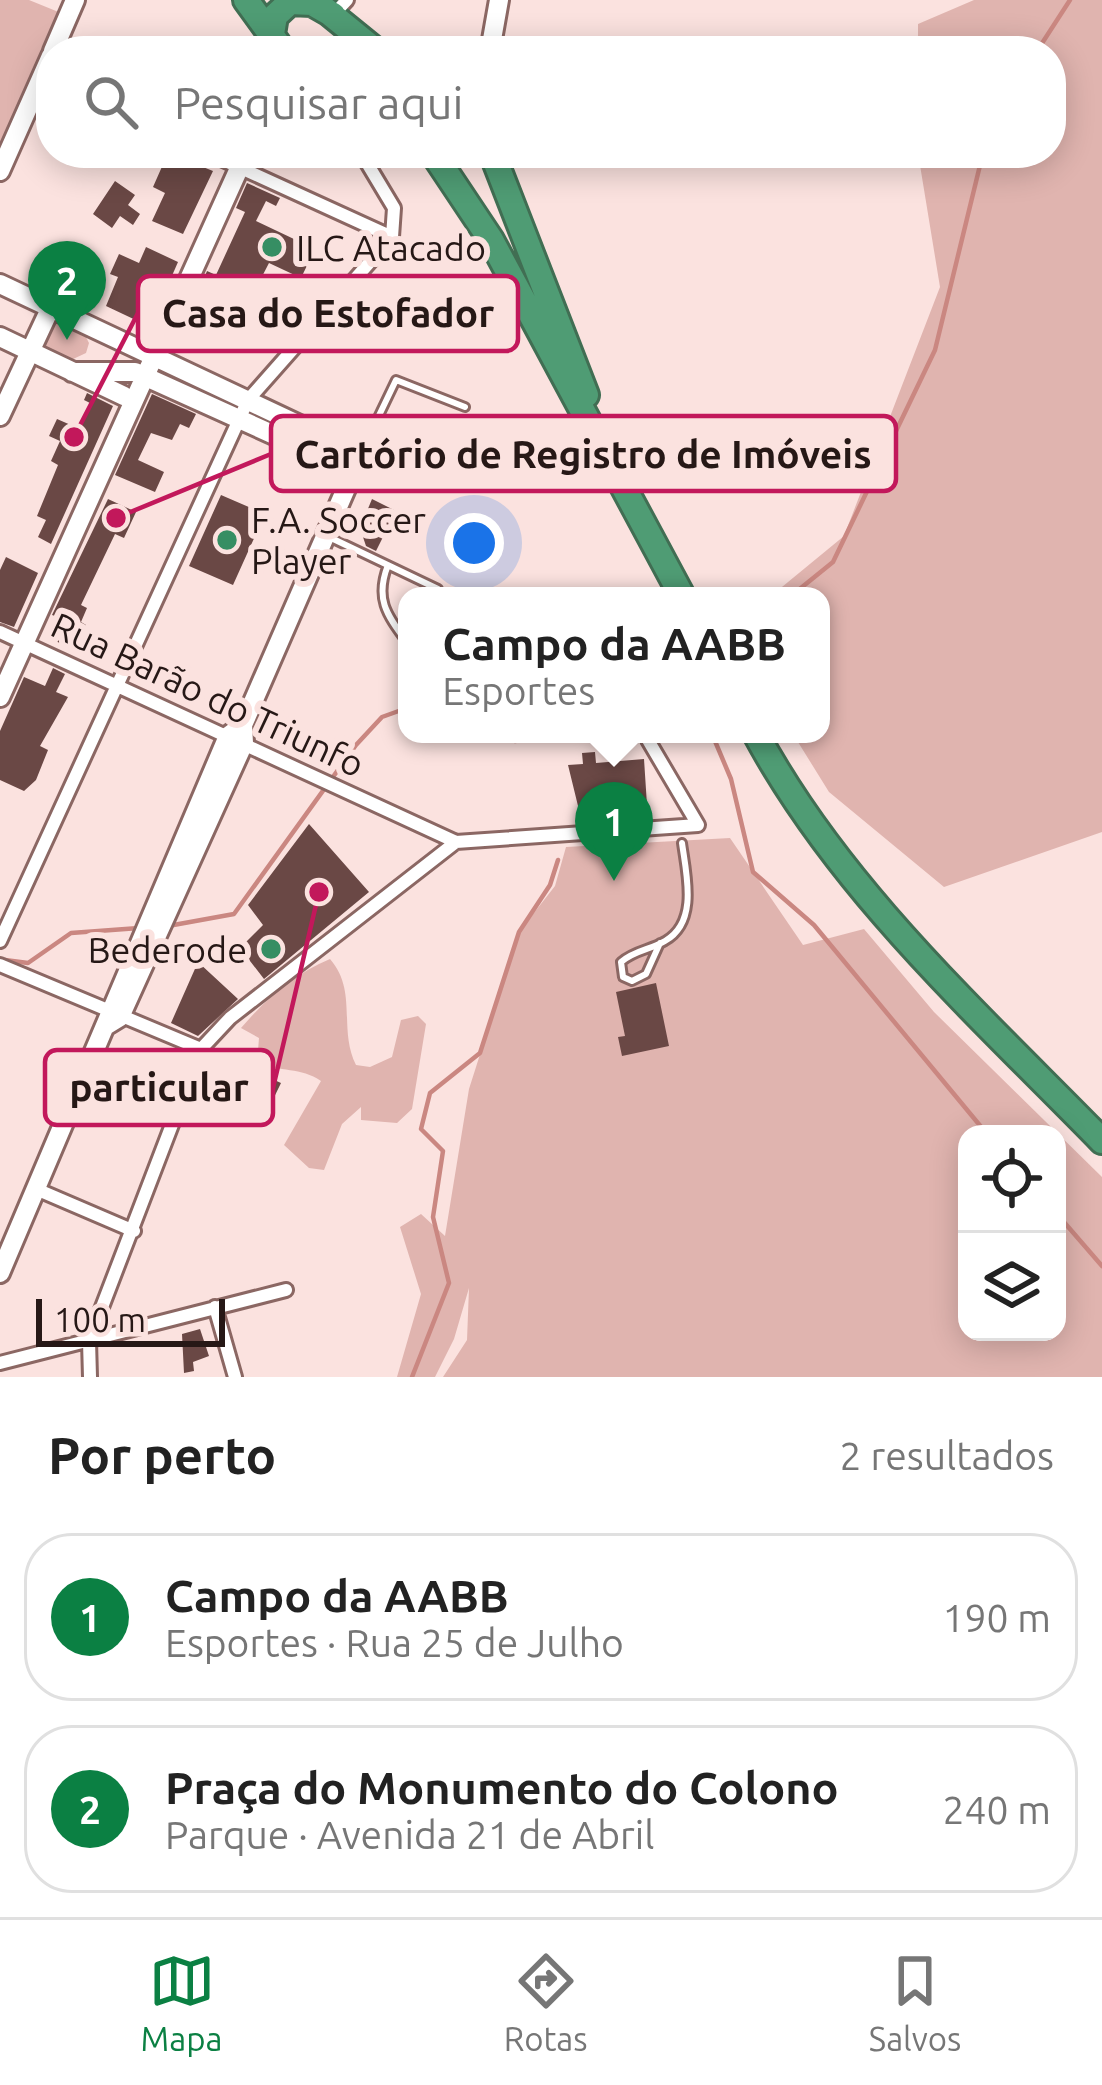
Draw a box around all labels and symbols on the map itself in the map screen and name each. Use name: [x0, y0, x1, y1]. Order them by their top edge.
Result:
place label: ILC Atacado: [296, 227, 486, 268]
marker: ILC Atacado: [259, 234, 285, 260]
pin: 2: [28, 241, 106, 340]
callout: Casa do Estofador: [138, 276, 518, 351]
text: Casa do Estofador: [162, 291, 494, 334]
callout: Cartório de Registro de Imóveis: [271, 416, 896, 491]
text: Cartório de Registro de Imóveis: [294, 432, 872, 475]
place label: F.A. Soccer Player: [251, 499, 426, 581]
your location: [444, 513, 504, 573]
marker: F.A. Soccer Player: [214, 527, 240, 553]
street label: Rua Barão do Triunfo: [45, 604, 371, 784]
pin: 1: [575, 782, 653, 881]
place label: Bederode: [88, 929, 247, 970]
marker: Bederode: [258, 936, 284, 962]
callout: particular: [45, 1050, 273, 1125]
text: particular: [69, 1065, 249, 1108]
scale bar: [36, 1293, 225, 1346]

